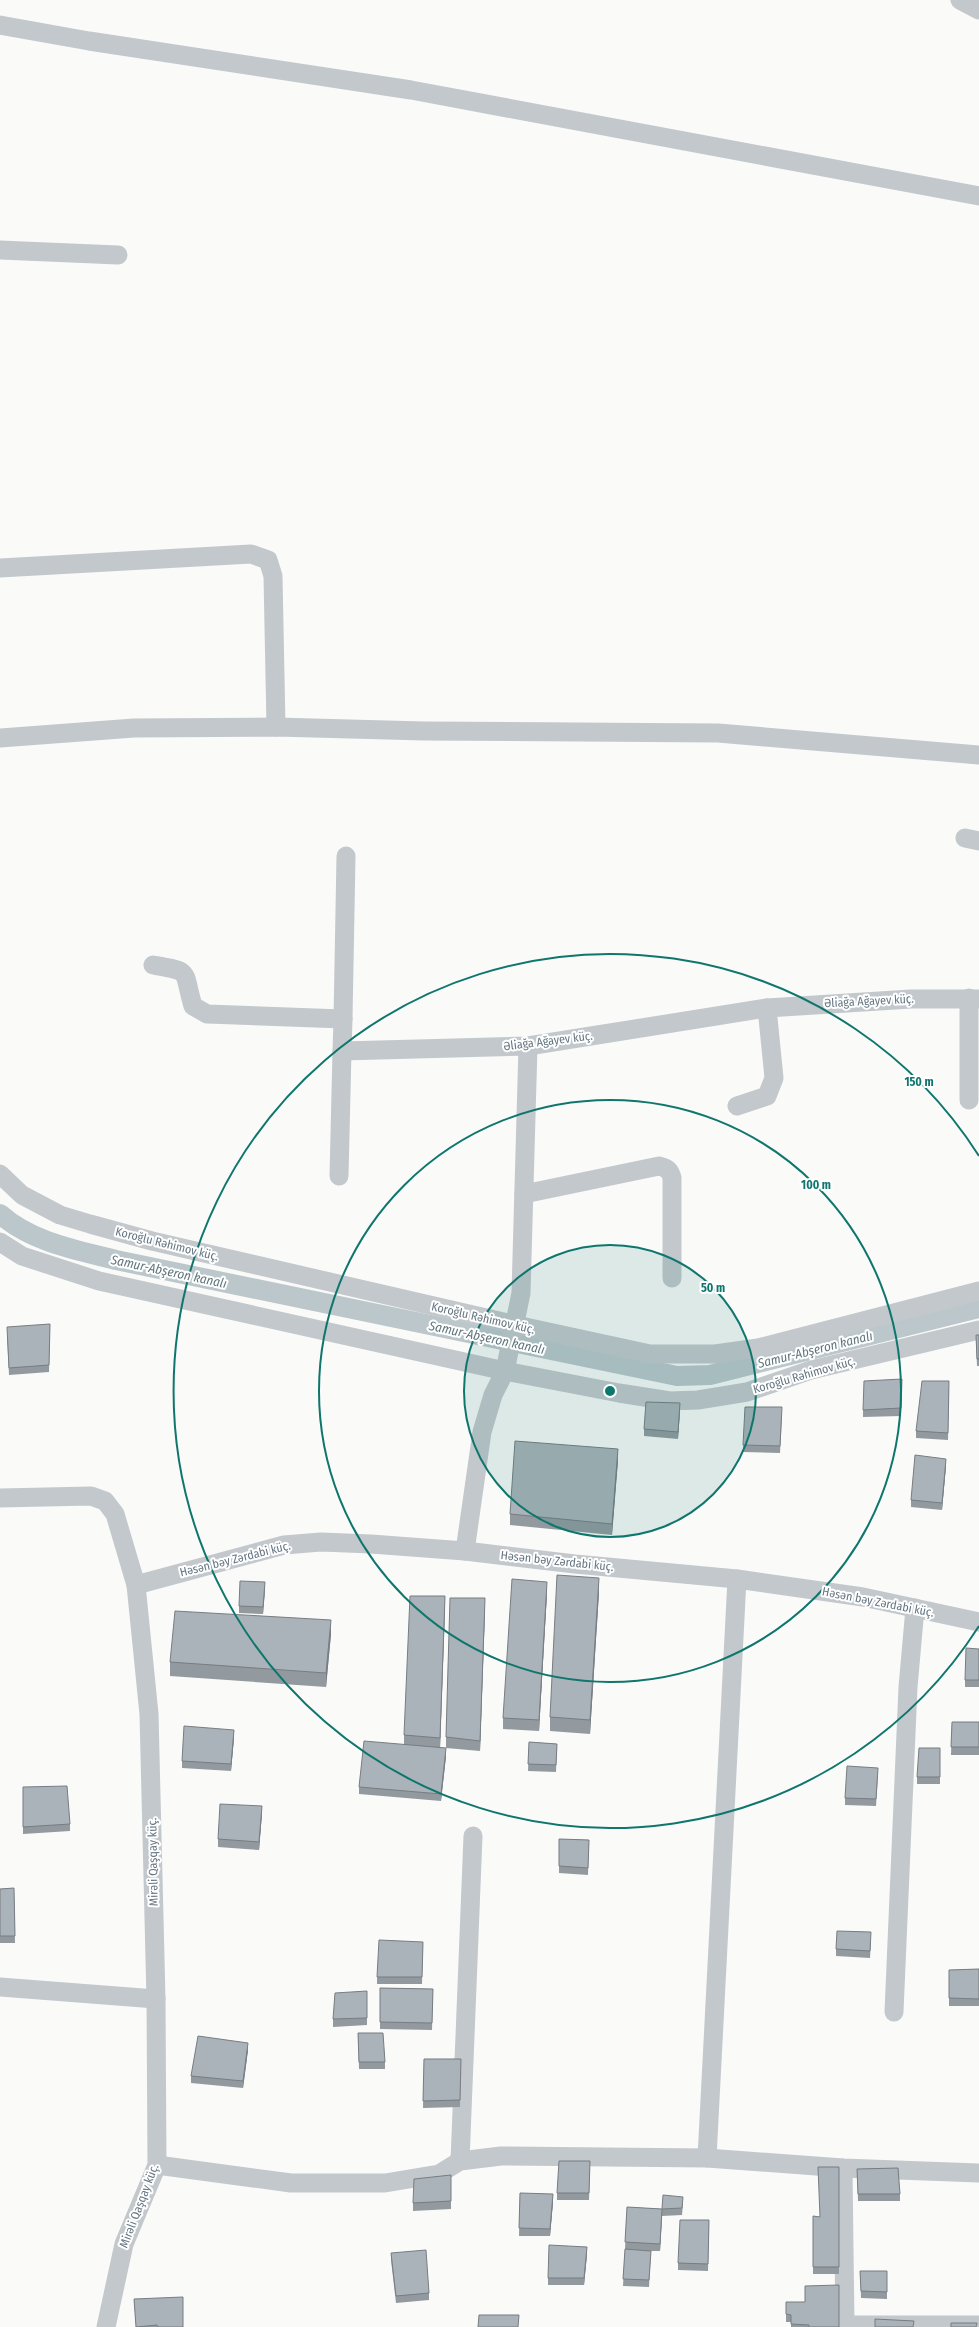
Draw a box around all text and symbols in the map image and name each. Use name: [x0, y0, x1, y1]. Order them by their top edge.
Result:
street label: Əliağa Ağayev küç.: [824, 992, 914, 1010]
street label: Əliağa Ağayev küç.: [503, 1029, 594, 1053]
text: 150 m: [904, 1075, 934, 1089]
text: 100 m: [801, 1178, 831, 1192]
street label: Koroğlu Rəhimov küç.: [114, 1224, 220, 1264]
water label: Samur-Abşeron kanalı: [109, 1252, 228, 1291]
text: 50 m: [701, 1281, 725, 1295]
street label: Koroğlu Rəhimov küç.: [430, 1299, 536, 1337]
water label: Samur-Abşeron kanalı: [427, 1318, 546, 1357]
water label: Samur-Abşeron kanalı: [755, 1328, 874, 1371]
street label: Koroğlu Rəhimov küç.: [751, 1354, 857, 1396]
centre of rings: [603, 1384, 617, 1398]
street label: Həsən bəy Zərdabi küç.: [178, 1538, 292, 1580]
street label: Həsən bəy Zərdabi küç.: [500, 1548, 615, 1574]
street label: Həsən bəy Zərdabi küç.: [821, 1584, 935, 1620]
street label: Mirəli Qaşqay küç.: [145, 1817, 161, 1906]
street label: Mirəli Qaşqay küç.: [117, 2162, 162, 2250]

